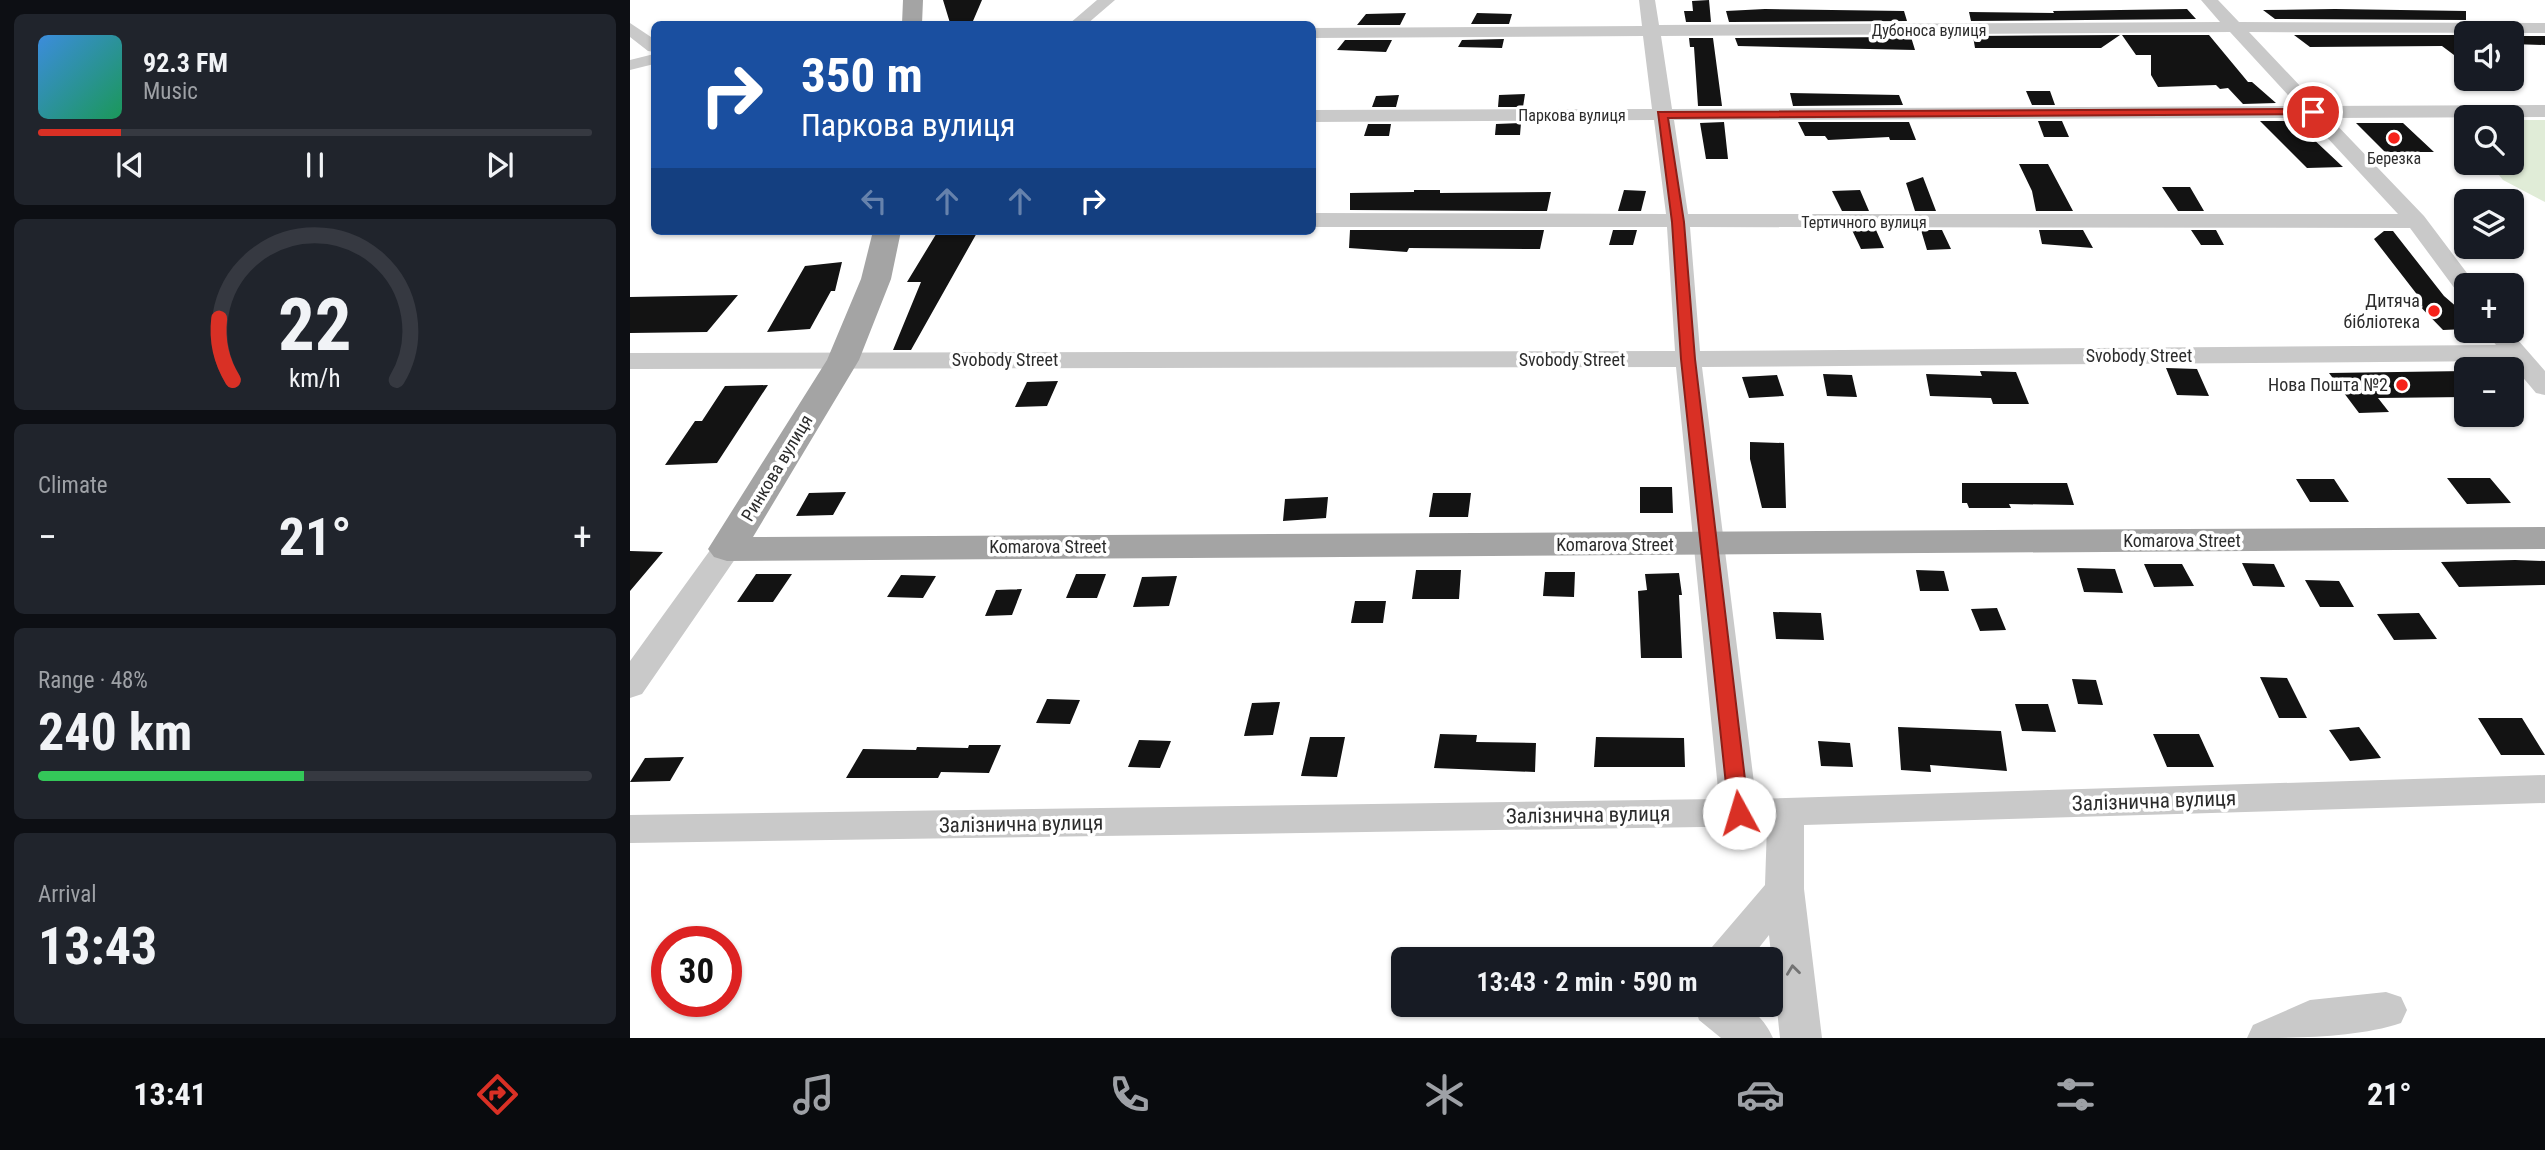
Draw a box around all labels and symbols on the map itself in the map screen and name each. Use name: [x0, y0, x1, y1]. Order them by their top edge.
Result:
street label: Дубоноса вулиця: [1872, 21, 1986, 40]
pin: [2283, 82, 2343, 142]
street label: Паркова вулиця: [1518, 106, 1626, 125]
marker: Березка: [2386, 130, 2402, 146]
place label: Березка: [2367, 149, 2421, 168]
street label: Тертичного вулиця: [1801, 213, 1927, 232]
place label: Дитяча бібліотека: [2344, 290, 2420, 332]
marker: Дитяча бібліотека: [2426, 303, 2442, 319]
street label: Svobody Street: [2086, 345, 2192, 366]
street label: Svobody Street: [952, 349, 1058, 370]
street label: Svobody Street: [1519, 349, 1625, 370]
place label: Нова Пошта №2: [2268, 374, 2388, 395]
marker: Нова Пошта №2: [2394, 377, 2410, 393]
street label: Ринкова вулиця: [737, 411, 817, 525]
street label: Komarova Street: [2123, 530, 2241, 551]
street label: Komarova Street: [1556, 534, 1674, 555]
street label: Komarova Street: [989, 536, 1107, 557]
position arrow: [1702, 776, 1776, 850]
street label: Залізнична вулиця: [2071, 786, 2237, 816]
street label: Залізнична вулиця: [1506, 802, 1670, 828]
street label: Залізнична вулиця: [939, 811, 1103, 837]
speed limit sign: 30: [651, 926, 742, 1017]
one-way arrow: [1786, 964, 1801, 975]

